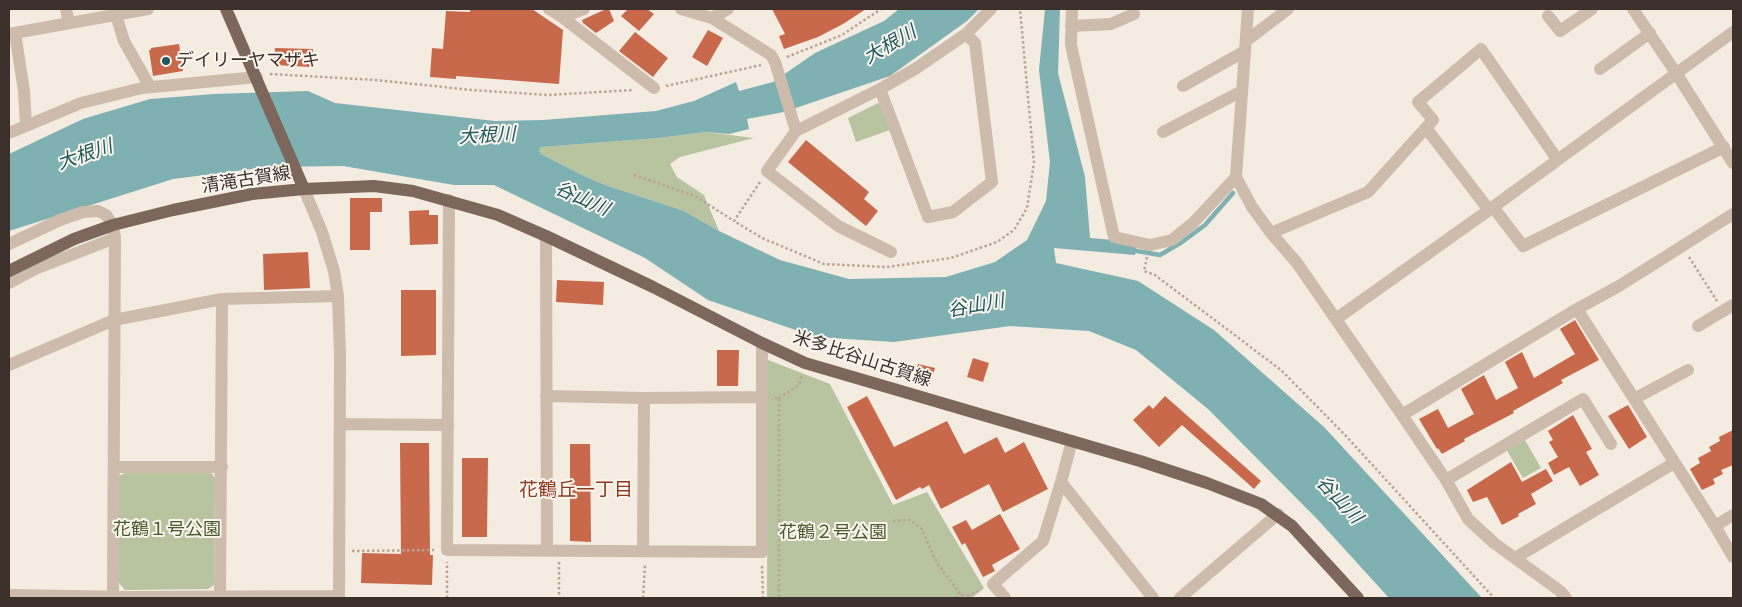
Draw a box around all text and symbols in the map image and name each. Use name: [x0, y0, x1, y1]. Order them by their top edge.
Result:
water label: 大根川: [860, 21, 920, 69]
place label: デイリーヤマザキ: [176, 50, 320, 72]
marker: デイリーヤマザキ: [160, 55, 172, 67]
water label: 大根川: [458, 123, 516, 149]
water label: 大根川: [54, 135, 116, 175]
street label: 清滝古賀線: [200, 162, 292, 198]
water label: 谷山川: [551, 177, 613, 221]
water label: 谷山川: [946, 290, 1006, 322]
street label: 米多比谷山古賀線: [790, 326, 934, 392]
water label: 谷山川: [1311, 471, 1367, 529]
district label: 花鶴丘一丁目: [519, 479, 633, 501]
park label: 花鶴１号公園: [113, 519, 221, 541]
park label: 花鶴２号公園: [779, 522, 887, 544]

